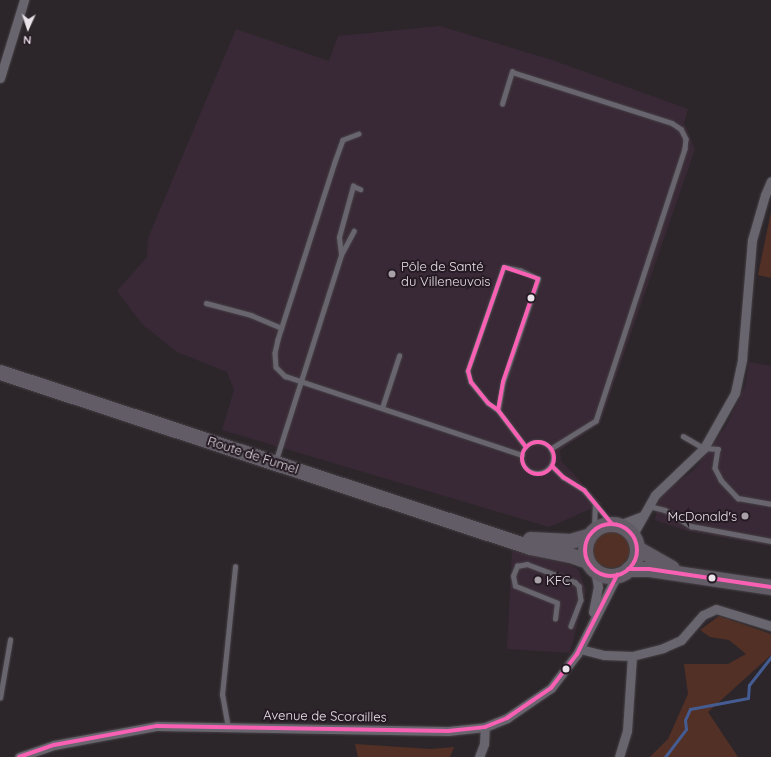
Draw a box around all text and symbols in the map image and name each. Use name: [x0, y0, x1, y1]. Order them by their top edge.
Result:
north arrow: [8, 8, 48, 48]
text: N: [23, 33, 32, 47]
place label: Pôle de Santé du Villeneuvois: [401, 259, 490, 290]
marker: Pôle de Santé du Villeneuvois: [386, 268, 398, 280]
unlabelled marker: [526, 293, 536, 303]
street label: Route de Fumel: [206, 433, 300, 477]
place label: McDonald's: [667, 508, 737, 524]
marker: McDonald's: [740, 511, 750, 521]
place label: KFC: [546, 572, 571, 588]
unlabelled marker: [707, 573, 717, 583]
marker: KFC: [533, 575, 543, 585]
unlabelled marker: [561, 664, 571, 674]
street label: Avenue de Scorailles: [263, 707, 387, 725]

